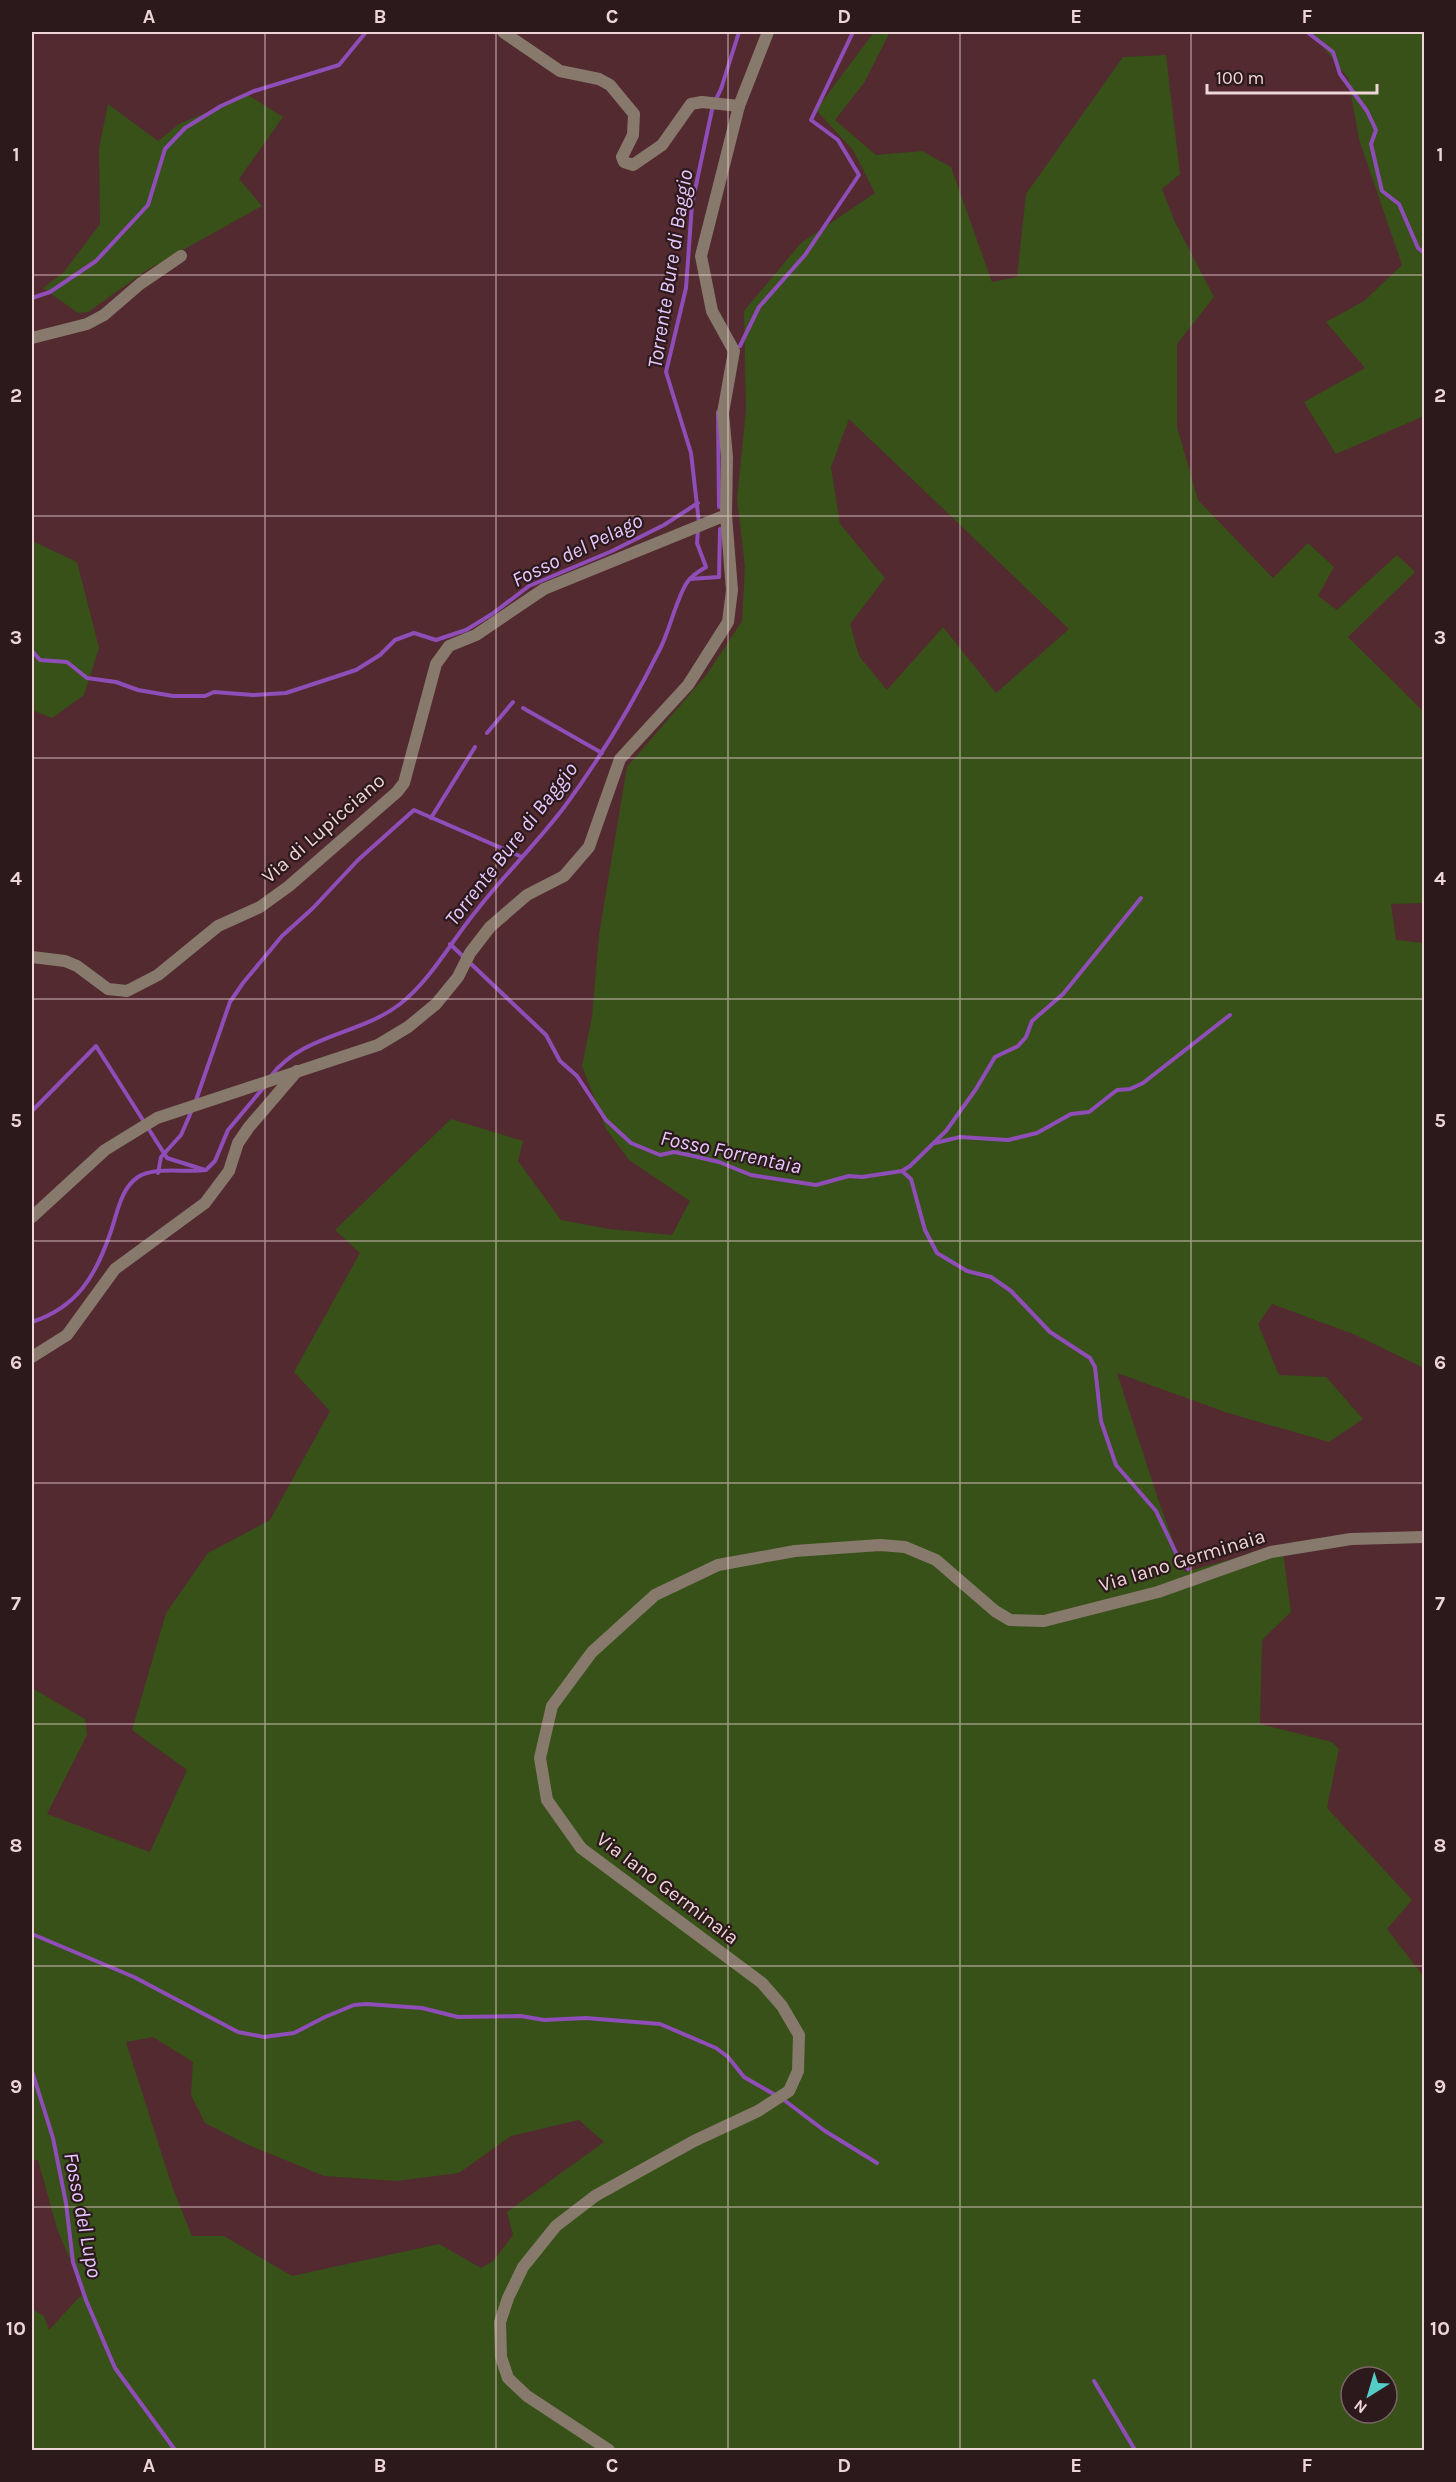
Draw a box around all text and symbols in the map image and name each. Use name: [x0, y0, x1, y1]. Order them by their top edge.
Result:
text: A: [143, 5, 156, 28]
text: B: [374, 5, 386, 28]
text: C: [606, 5, 618, 28]
text: D: [837, 5, 851, 28]
text: E: [1070, 5, 1082, 28]
text: F: [1302, 5, 1313, 28]
scale bar: [1207, 57, 1376, 95]
text: 100 m: [1216, 67, 1264, 89]
text: 1: [12, 143, 20, 166]
text: 1: [1436, 143, 1444, 166]
water label: Torrente Bure di Baggio: [642, 167, 698, 370]
text: 2: [10, 384, 22, 407]
text: 2: [1434, 384, 1446, 407]
water label: Fosso del Pelago: [508, 508, 647, 592]
text: 3: [10, 626, 22, 649]
text: 3: [1434, 626, 1446, 649]
water label: Torrente Bure di Baggio: [440, 757, 583, 930]
street label: Via di Lupicciano: [257, 769, 389, 888]
text: 4: [10, 867, 22, 890]
text: 4: [1434, 867, 1446, 890]
text: 5: [10, 1109, 22, 1132]
text: 5: [1434, 1109, 1446, 1132]
water label: Fosso Forrentaia: [658, 1125, 804, 1179]
text: 6: [10, 1351, 22, 1374]
text: 6: [1434, 1351, 1446, 1374]
street label: Via Iano Germinaia: [1096, 1524, 1268, 1597]
text: 7: [11, 1592, 21, 1615]
text: 7: [1435, 1592, 1445, 1615]
street label: Via Iano Germinaia: [592, 1827, 743, 1949]
text: 8: [10, 1834, 22, 1857]
text: 8: [1434, 1834, 1446, 1857]
text: 9: [10, 2075, 22, 2098]
text: 9: [1434, 2075, 1446, 2098]
water label: Fosso del Lupo: [59, 2150, 107, 2280]
text: 10: [6, 2317, 26, 2340]
text: 10: [1430, 2317, 1450, 2340]
north arrow: [1339, 2365, 1399, 2425]
text: N: [1350, 2396, 1371, 2418]
text: A: [143, 2454, 156, 2477]
text: B: [374, 2454, 386, 2477]
text: C: [606, 2454, 618, 2477]
text: D: [837, 2454, 851, 2477]
text: E: [1070, 2454, 1082, 2477]
text: F: [1302, 2454, 1313, 2477]

